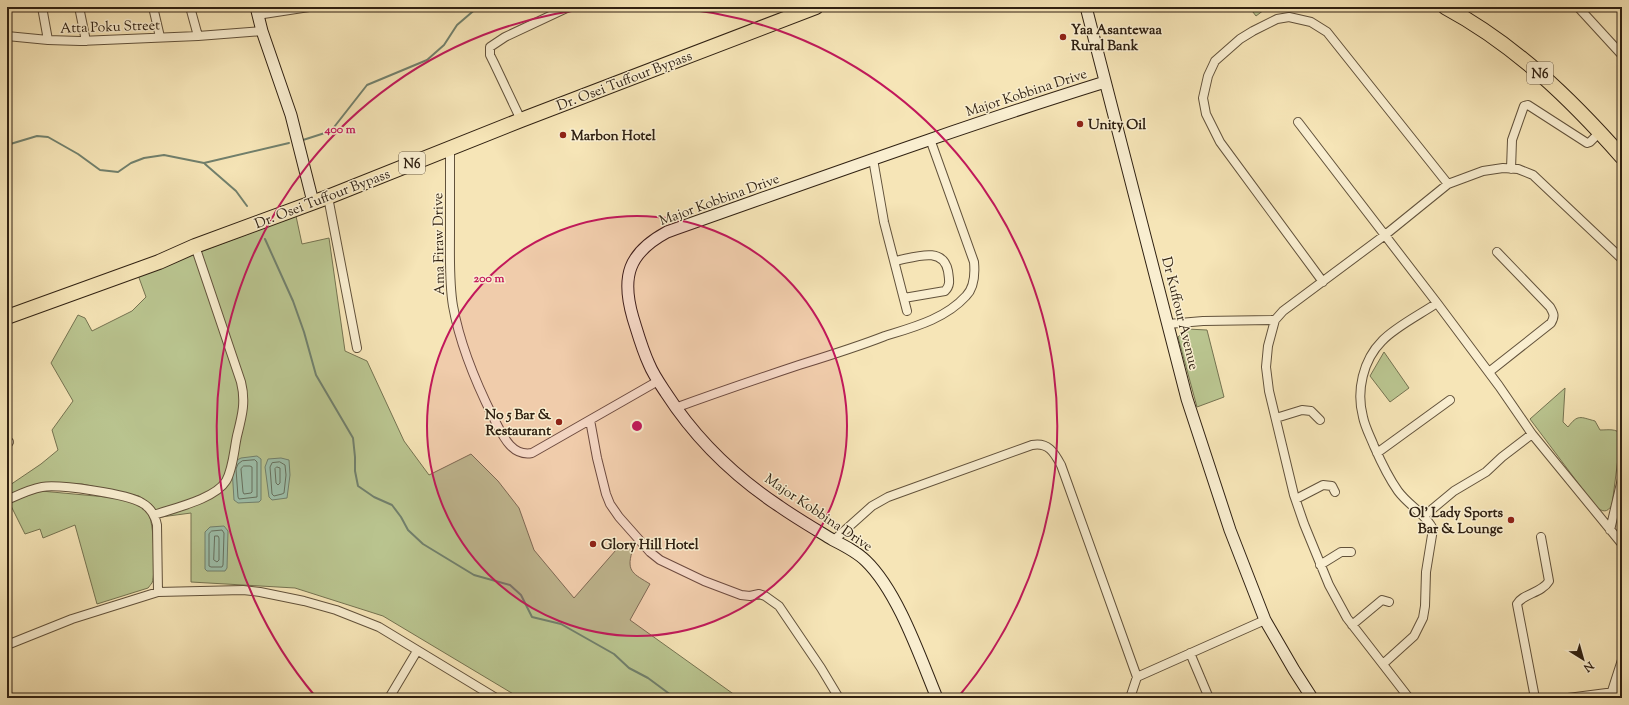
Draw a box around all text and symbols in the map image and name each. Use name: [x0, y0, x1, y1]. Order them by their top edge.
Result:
street label: Atta Poku Street: [60, 16, 160, 40]
place label: Yaa Asantewaa Rural Bank: [1071, 21, 1162, 57]
marker: Yaa Asantewaa Rural Bank: [1058, 32, 1068, 42]
street label: Dr. Osei Tuffour Bypass: [554, 47, 695, 117]
road number: N6: [1527, 62, 1553, 84]
street label: Major Kobbina Drive: [963, 65, 1090, 123]
place label: Unity Oil: [1088, 116, 1146, 136]
marker: Unity Oil: [1075, 119, 1085, 129]
text: 400 m: [323, 121, 356, 139]
place label: Marbon Hotel: [571, 127, 656, 147]
marker: Marbon Hotel: [558, 130, 568, 140]
road number: N6: [399, 152, 425, 174]
street label: Dr. Osei Tuffour Bypass: [252, 165, 393, 235]
street label: Major Kobbina Drive: [657, 170, 783, 232]
street label: Ama Firaw Drive: [429, 193, 451, 295]
street label: Dr Kuffour Avenue: [1155, 255, 1203, 372]
text: 200 m: [474, 270, 504, 288]
place label: No 5 Bar & Restaurant: [485, 406, 552, 442]
marker: No 5 Bar & Restaurant: [554, 417, 564, 427]
centre of rings: [630, 419, 644, 433]
street label: Major Kobbina Drive: [760, 470, 876, 557]
place label: Ol' Lady Sports Bar & Lounge: [1409, 504, 1503, 540]
marker: Ol' Lady Sports Bar & Lounge: [1506, 515, 1516, 525]
place label: Glory Hill Hotel: [601, 536, 699, 556]
marker: Glory Hill Hotel: [588, 539, 598, 549]
north arrow: [1563, 639, 1603, 679]
text: N: [1580, 657, 1598, 675]

